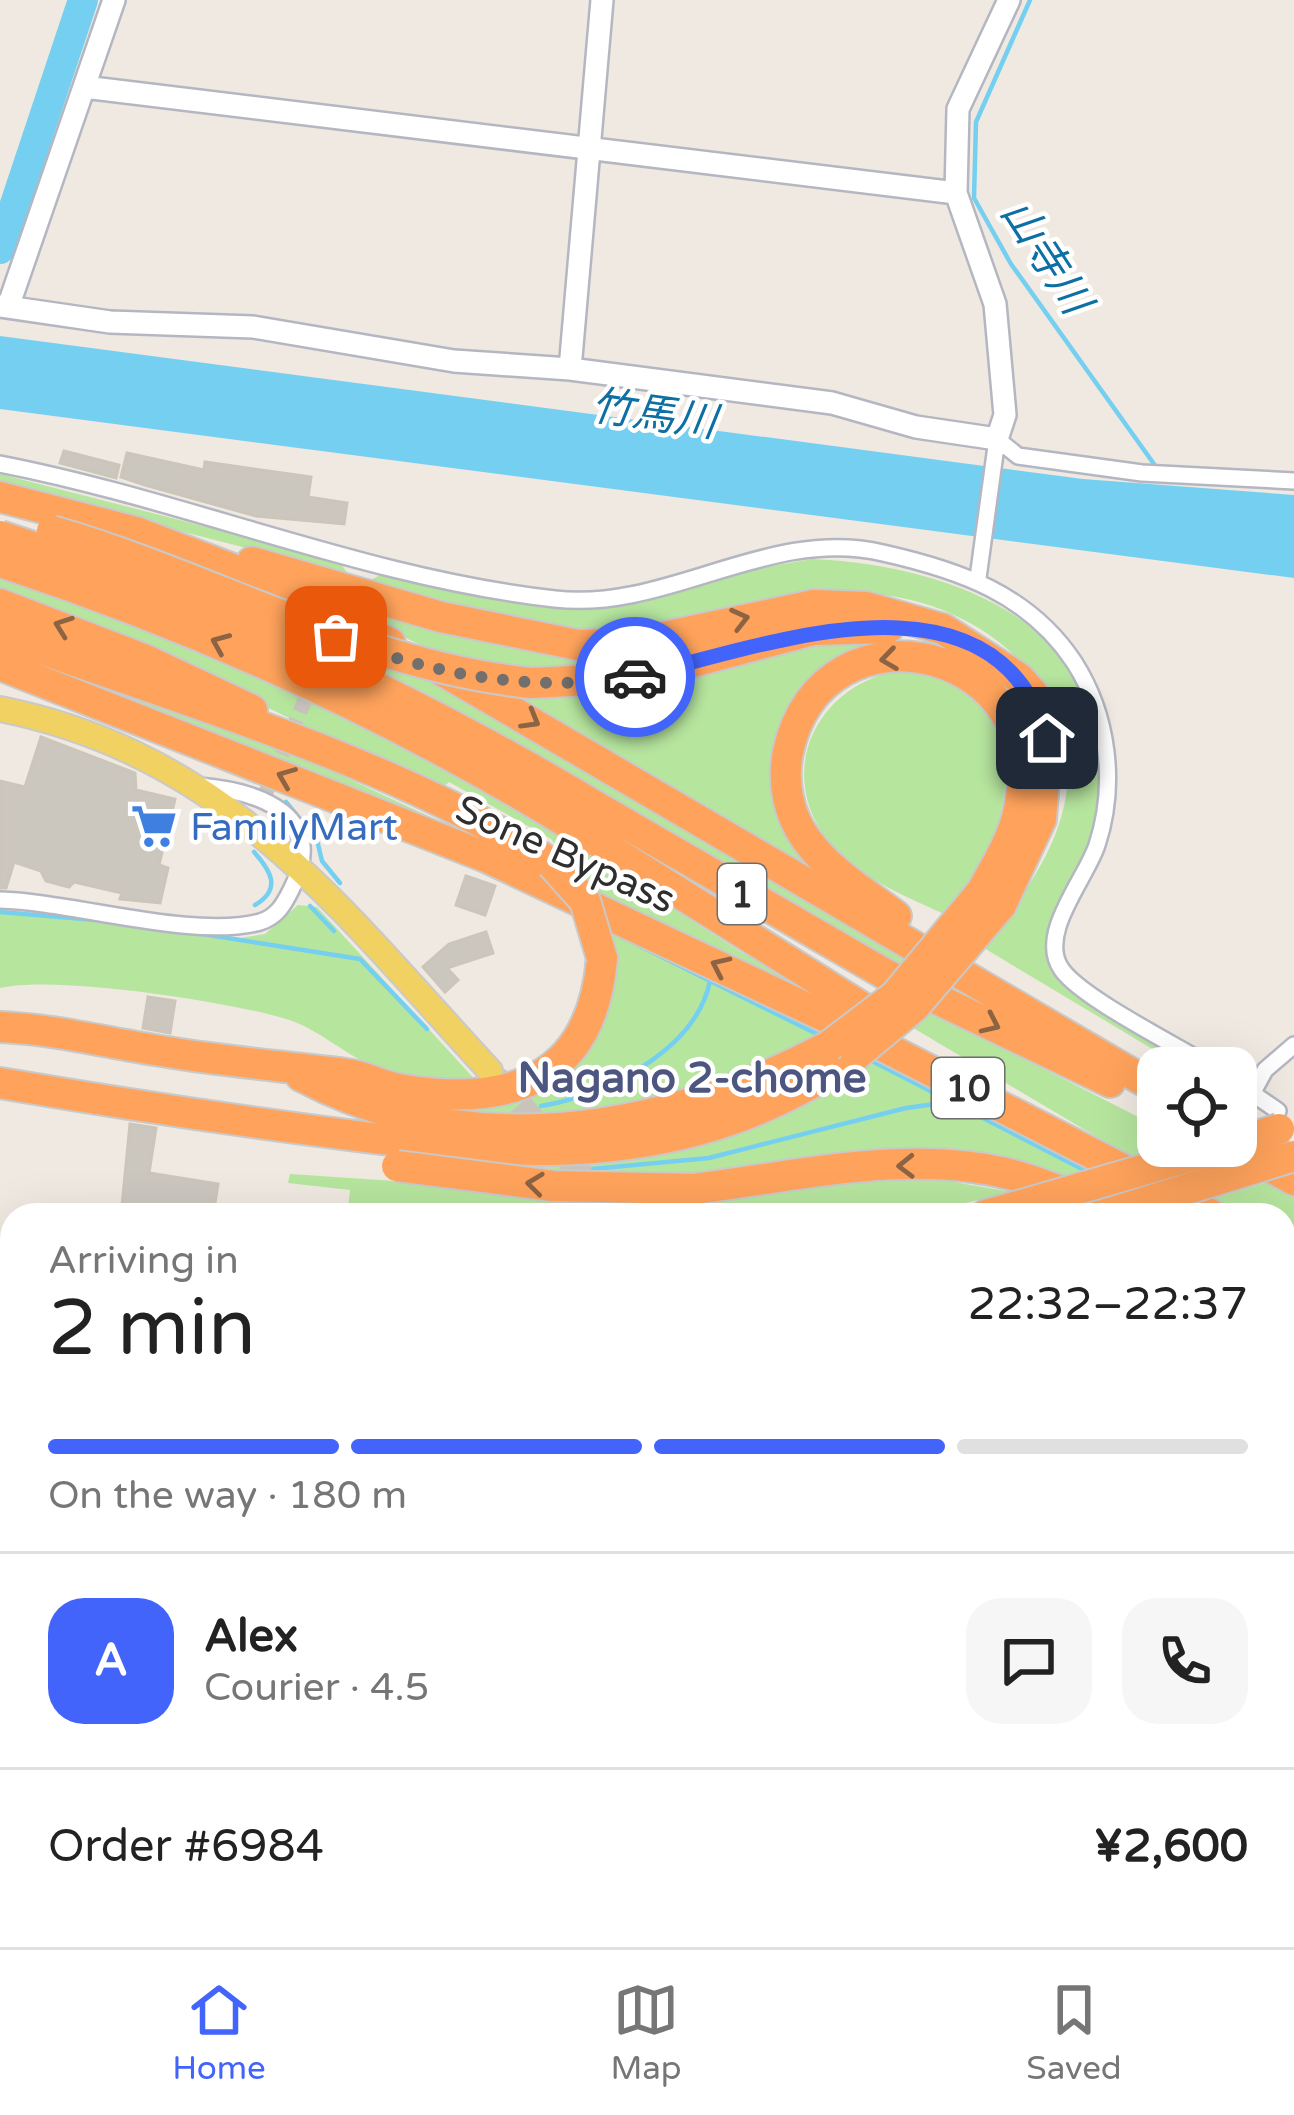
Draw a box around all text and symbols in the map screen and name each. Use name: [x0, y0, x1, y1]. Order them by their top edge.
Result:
water label: 山寺川: [990, 190, 1104, 327]
water label: 竹馬川: [588, 380, 724, 449]
pin: [285, 586, 387, 688]
icon: bag: [303, 604, 369, 670]
one-way arrow: [729, 607, 749, 632]
one-way arrow: [53, 616, 74, 641]
courier: [575, 617, 695, 737]
one-way arrow: [211, 633, 232, 657]
icon: car: [602, 644, 668, 710]
one-way arrow: [879, 645, 899, 671]
pin: [996, 687, 1098, 789]
icon: home: [1014, 705, 1080, 771]
one-way arrow: [519, 706, 540, 729]
one-way arrow: [276, 767, 297, 792]
street label: Sone Bypass: [448, 785, 682, 924]
supermarket icon: FamilyMart: [129, 801, 179, 851]
place label: FamilyMart: [190, 804, 398, 851]
road number: 1: [718, 864, 766, 924]
one-way arrow: [711, 957, 732, 980]
one-way arrow: [979, 1010, 1000, 1033]
map controls: [1137, 1047, 1257, 1167]
button: locate: [1137, 1047, 1257, 1167]
district label: Nagano 2-chome: [518, 1053, 866, 1104]
road number: 10: [932, 1058, 1004, 1118]
one-way arrow: [896, 1153, 915, 1179]
one-way arrow: [525, 1171, 545, 1197]
text: Arriving in: [48, 1237, 239, 1284]
text: 22:32–22:37: [968, 1278, 1248, 1332]
text: 2 min: [48, 1282, 256, 1376]
text: On the way · 180 m: [48, 1472, 407, 1519]
button: chat: [966, 1598, 1092, 1724]
button: phone: [1122, 1598, 1248, 1724]
text: Alex: [204, 1610, 298, 1664]
text: A: [94, 1634, 128, 1688]
text: Courier · 4.5: [204, 1664, 429, 1711]
text: Order #6984: [48, 1820, 324, 1874]
text: ¥2,600: [1094, 1820, 1248, 1874]
tab: Home: [172, 1977, 266, 2088]
tab: Map: [610, 1977, 682, 2088]
tab: Saved: [1026, 1977, 1122, 2088]

